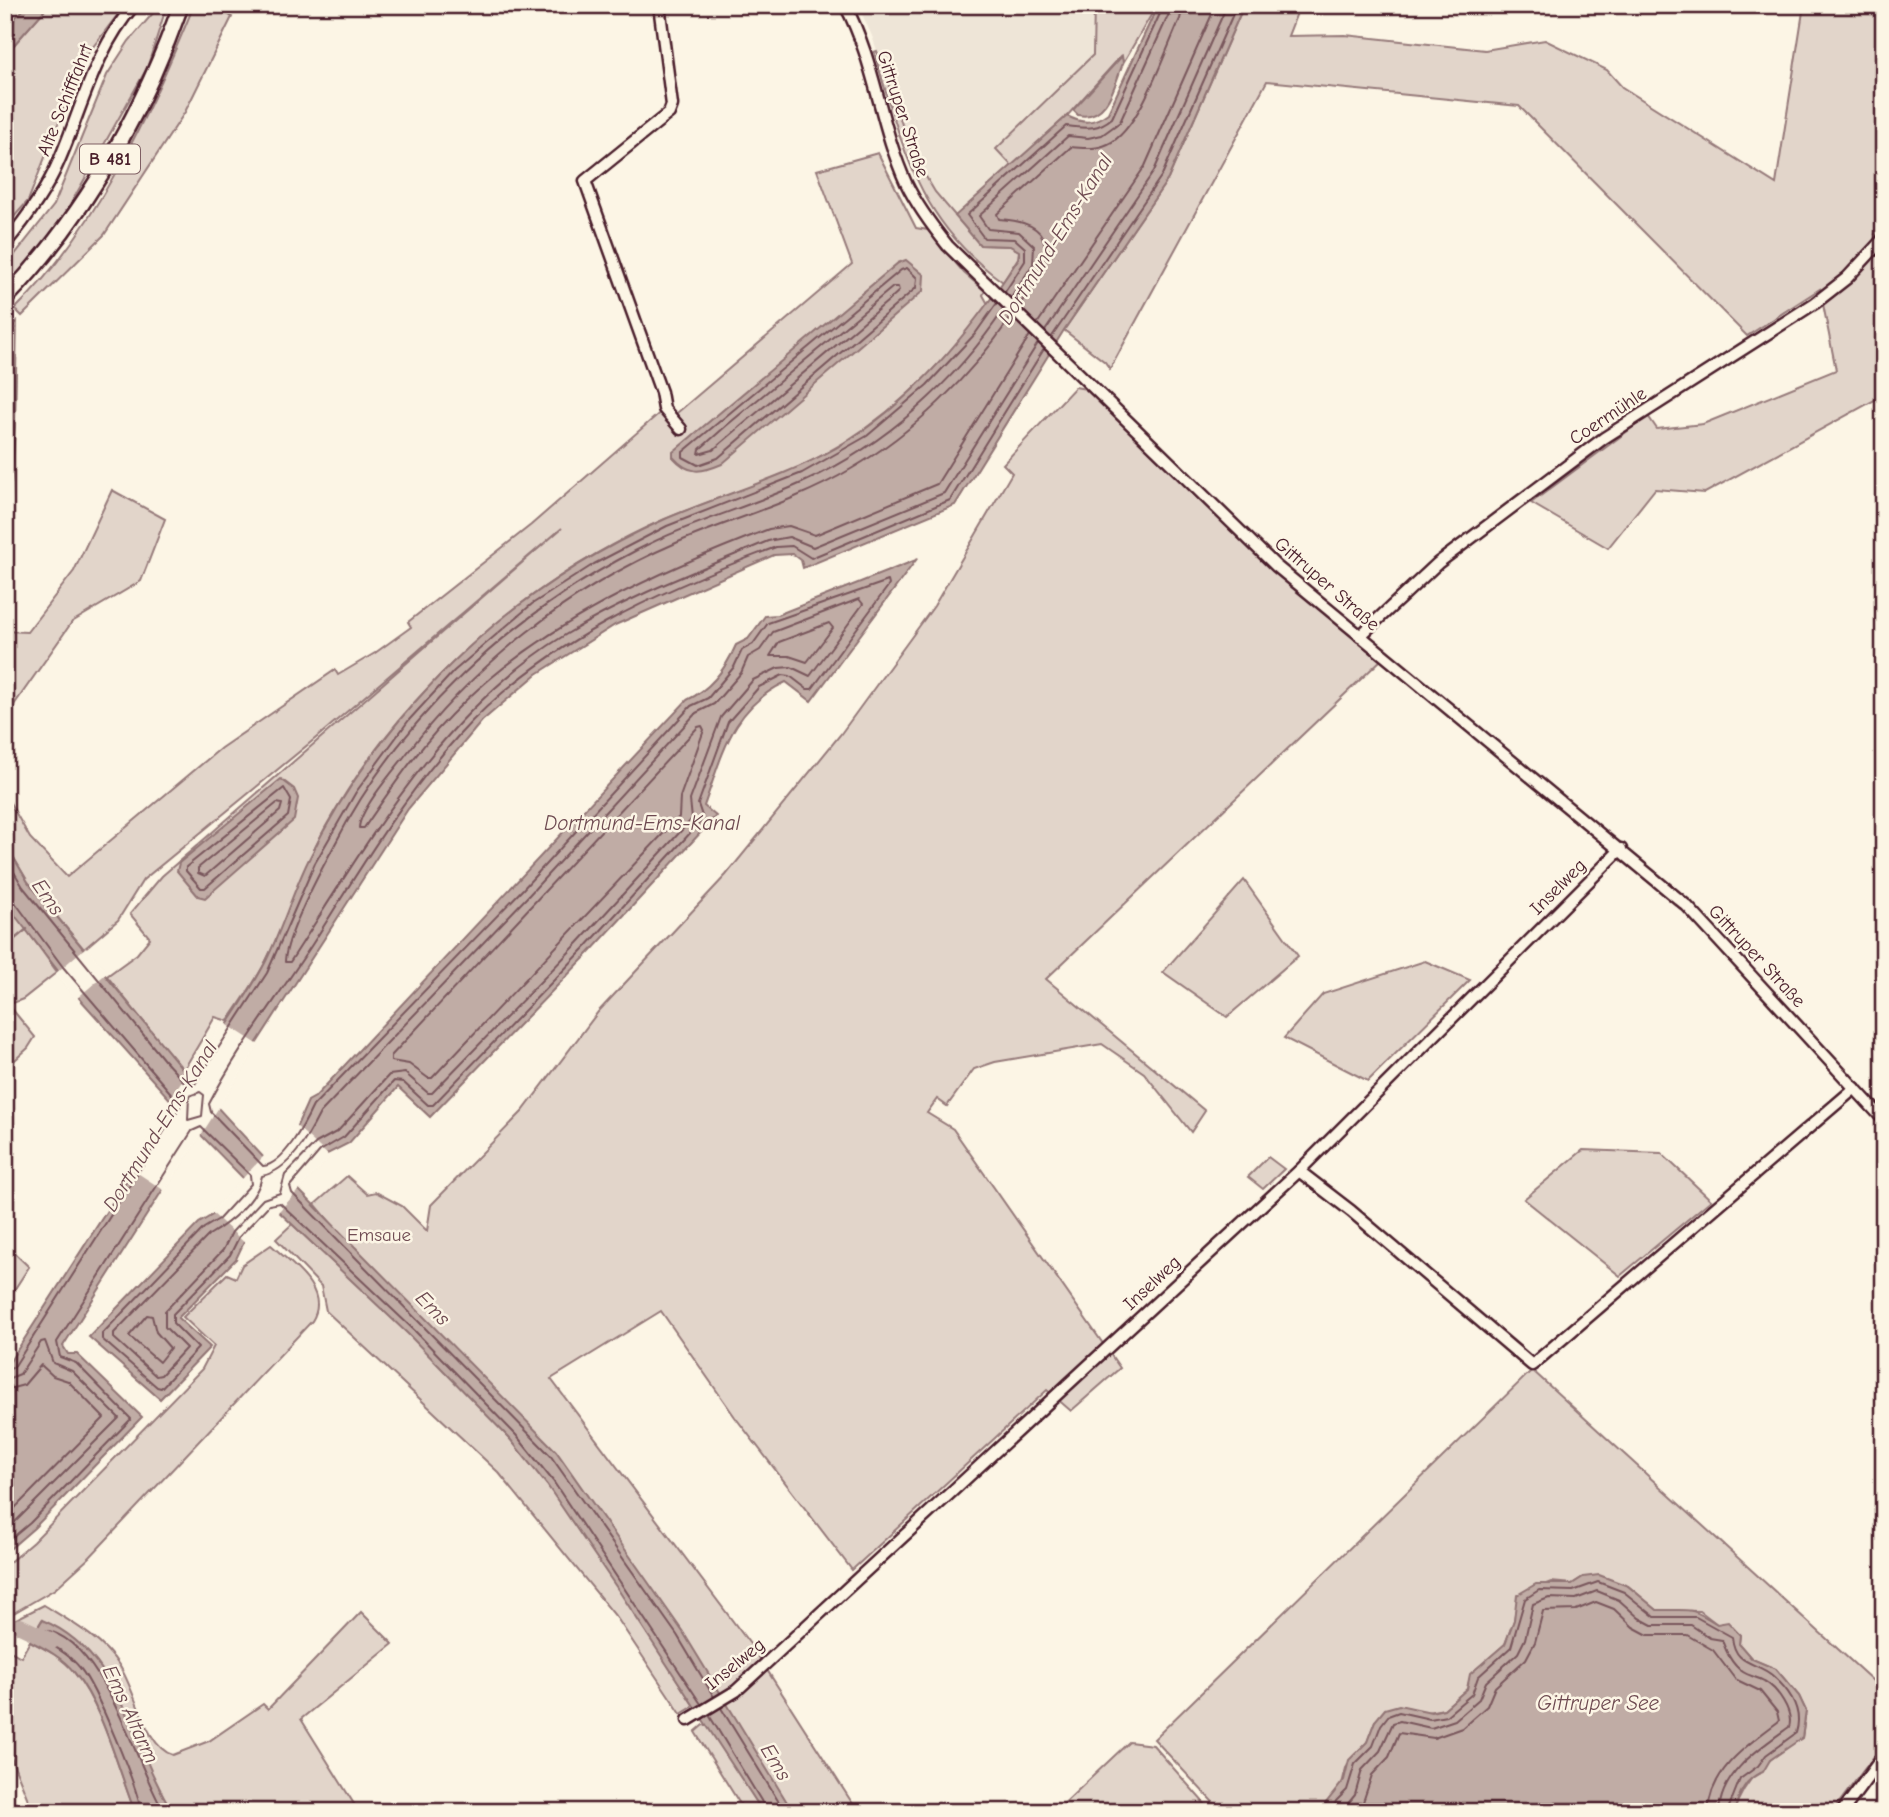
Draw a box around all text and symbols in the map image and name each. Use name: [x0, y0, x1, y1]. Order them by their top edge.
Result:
street label: Alte Schifffahrt: [33, 40, 98, 159]
street label: Gittruper Straße: [872, 48, 934, 180]
road number: B 481: [80, 144, 140, 174]
water label: Dortmund-Ems-Kanal: [993, 149, 1117, 329]
street label: Coermühle: [1565, 382, 1651, 450]
street label: Gittruper Straße: [1270, 532, 1384, 636]
water label: Dortmund-Ems-Kanal: [544, 811, 740, 835]
street label: Inselweg: [1525, 854, 1591, 920]
water label: Ems: [27, 874, 69, 920]
street label: Gittruper Straße: [1704, 900, 1810, 1012]
water label: Dortmund-Ems-Kanal: [98, 1036, 222, 1216]
park label: Emsaue: [347, 1224, 411, 1246]
street label: Inselweg: [1119, 1251, 1185, 1315]
water label: Ems: [411, 1286, 455, 1331]
street label: Inselweg: [701, 1633, 769, 1695]
water label: Ems Altarm: [98, 1661, 164, 1767]
water label: Gittruper See: [1537, 1691, 1660, 1715]
water label: Ems: [756, 1739, 796, 1785]

